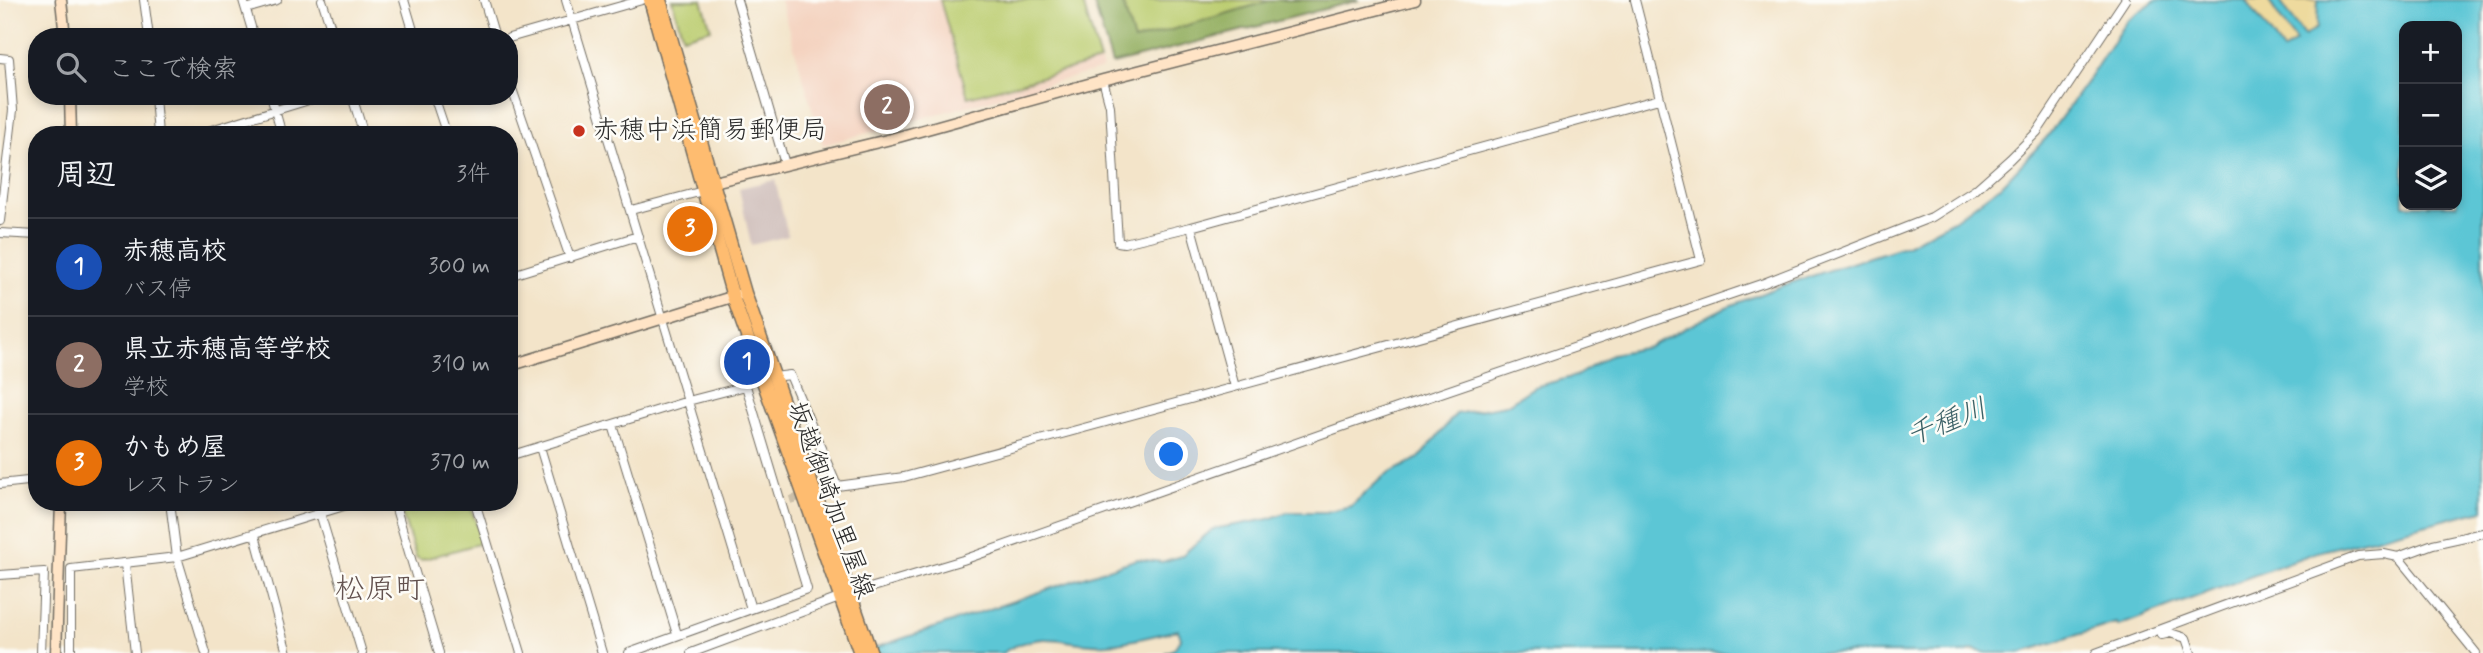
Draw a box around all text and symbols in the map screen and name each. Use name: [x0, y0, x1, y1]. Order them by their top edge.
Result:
map controls: [2399, 21, 2462, 210]
button: +: [2399, 21, 2462, 84]
search box: [28, 28, 518, 105]
icon: search: [52, 48, 90, 86]
text: ここで検索: [108, 53, 238, 87]
pin: 2: [864, 81, 910, 133]
button: −: [2399, 84, 2462, 147]
place label: 赤穂中浜簡易郵便局: [593, 114, 827, 148]
marker: 赤穂中浜簡易郵便局: [571, 123, 587, 139]
button: layers: [2399, 147, 2462, 210]
text: 周辺: [56, 156, 116, 195]
text: 3件: [457, 160, 490, 190]
pin: 3: [667, 203, 713, 255]
text: 赤穂高校: [123, 235, 227, 269]
text: 1: [74, 252, 84, 282]
text: 300 m: [428, 252, 490, 282]
text: バス停: [123, 275, 192, 305]
text: 県立赤穂高等学校: [123, 333, 331, 367]
pin: 1: [724, 336, 770, 388]
text: 2: [73, 350, 85, 380]
text: 310 m: [431, 350, 490, 380]
text: 学校: [123, 373, 169, 403]
water label: 千種川: [1901, 391, 1993, 455]
street label: 坂越御崎加里屋線: [778, 396, 882, 604]
text: かもめ屋: [123, 431, 227, 465]
your location: [1154, 437, 1188, 471]
text: 3: [74, 448, 84, 478]
text: 370 m: [430, 448, 490, 478]
text: レストラン: [123, 471, 240, 501]
district label: 松原町: [335, 570, 425, 609]

